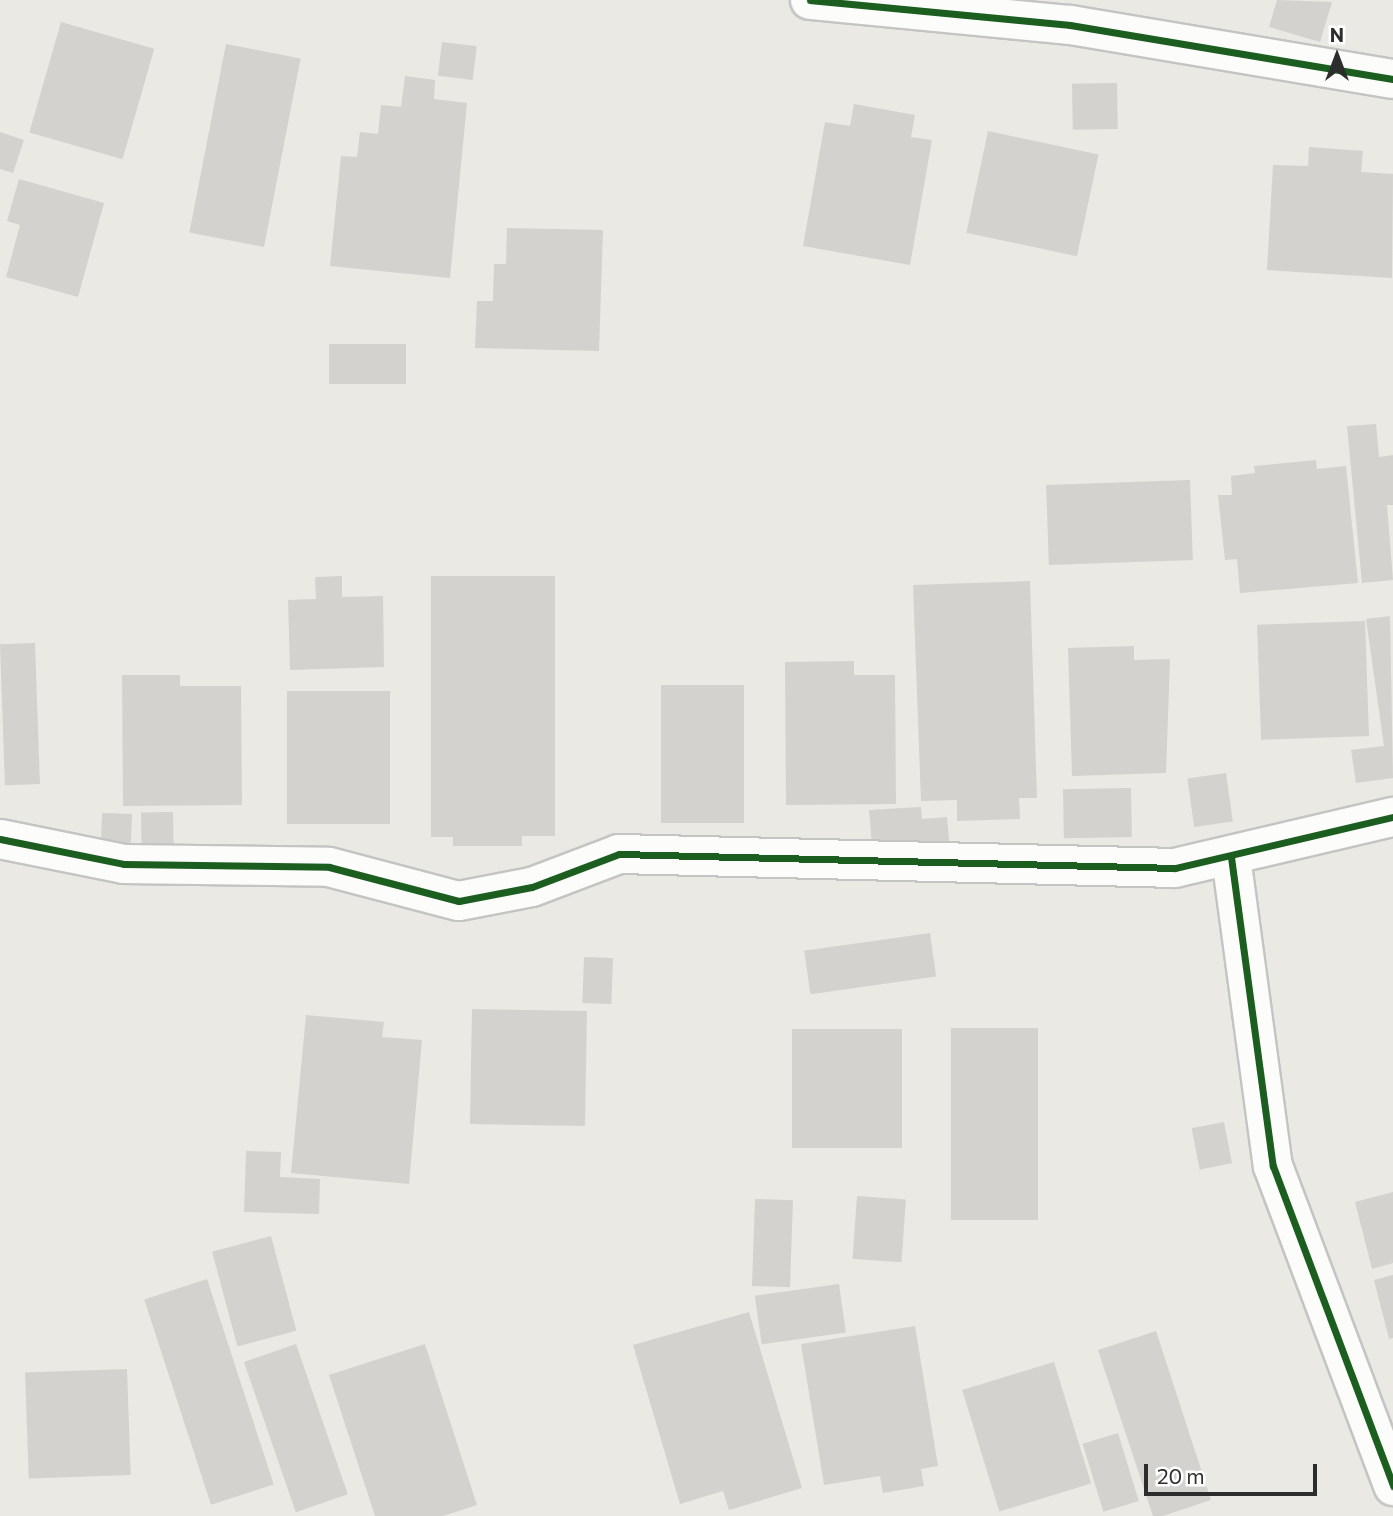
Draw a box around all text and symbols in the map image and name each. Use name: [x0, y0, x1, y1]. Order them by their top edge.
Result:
north arrow: [1302, 21, 1372, 91]
text: N: [1330, 23, 1344, 46]
scale bar: [1148, 1450, 1321, 1494]
text: 20 m: [1157, 1463, 1205, 1488]

